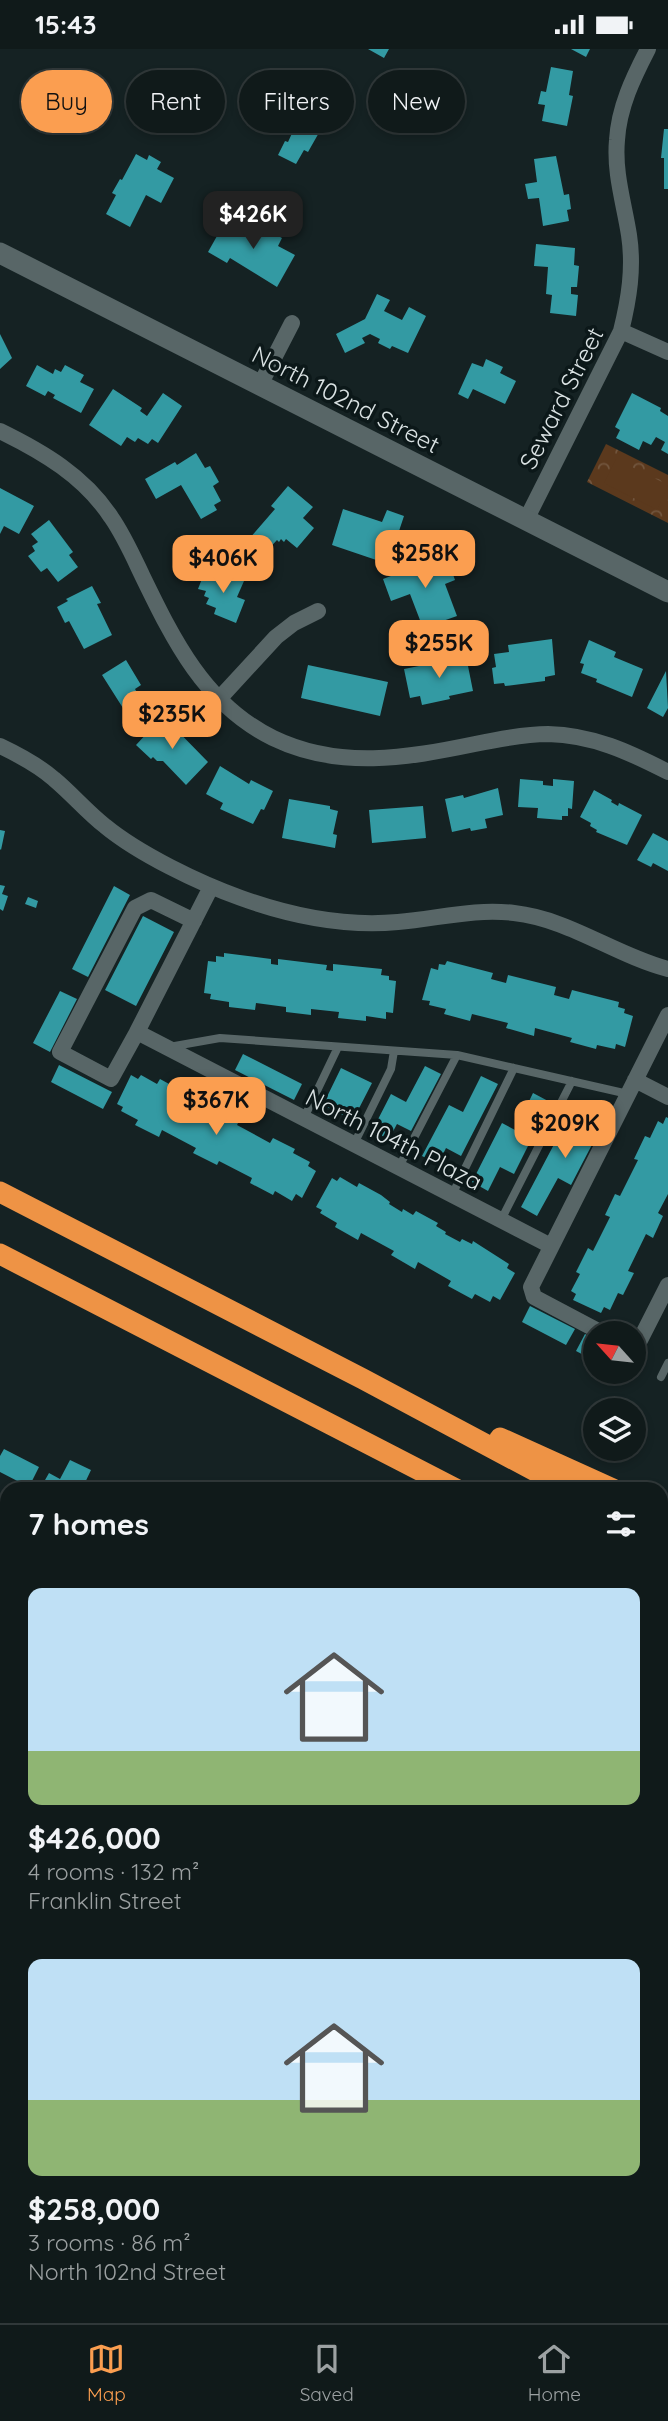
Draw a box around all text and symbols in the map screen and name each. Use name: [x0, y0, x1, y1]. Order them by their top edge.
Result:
text: 15:43: [35, 8, 96, 41]
chip: Buy: [21, 70, 112, 133]
chip: Rent: [126, 70, 225, 133]
chip: Filters: [239, 70, 354, 133]
chip: New: [368, 70, 465, 133]
pin: $426K: [204, 191, 302, 251]
text: $426K: [219, 199, 287, 228]
street label: Seward Street: [512, 322, 610, 474]
street label: North 102nd Street: [247, 339, 445, 459]
pin: $258K: [376, 531, 474, 590]
pin: $406K: [174, 535, 272, 595]
text: $258K: [391, 538, 459, 567]
text: $406K: [188, 543, 258, 572]
pin: $255K: [390, 621, 488, 680]
text: $255K: [405, 628, 473, 657]
pin: $235K: [123, 691, 221, 751]
text: $235K: [138, 699, 206, 728]
pin: $367K: [167, 1077, 265, 1137]
street label: North 104th Plaza: [301, 1082, 487, 1196]
text: $367K: [183, 1085, 249, 1114]
pin: $209K: [516, 1101, 614, 1160]
text: $209K: [530, 1108, 600, 1137]
north arrow: [583, 1321, 646, 1384]
map controls: [583, 1321, 646, 1461]
button: layers: [583, 1398, 646, 1461]
text: 7 homes: [28, 1505, 149, 1543]
icon: filters: [602, 1505, 640, 1543]
icon: home: [271, 1634, 397, 1760]
text: $426,000: [28, 1819, 161, 1857]
text: 4 rooms · 132 m²: [28, 1857, 199, 1886]
text: Franklin Street: [28, 1886, 181, 1915]
icon: home: [271, 2005, 397, 2131]
text: $258,000: [28, 2190, 160, 2228]
text: 3 rooms · 86 m²: [28, 2228, 191, 2257]
text: North 102nd Street: [28, 2257, 226, 2286]
tab: Map: [87, 2340, 126, 2406]
tab: Saved: [300, 2340, 354, 2406]
tab: Home: [528, 2340, 581, 2406]

